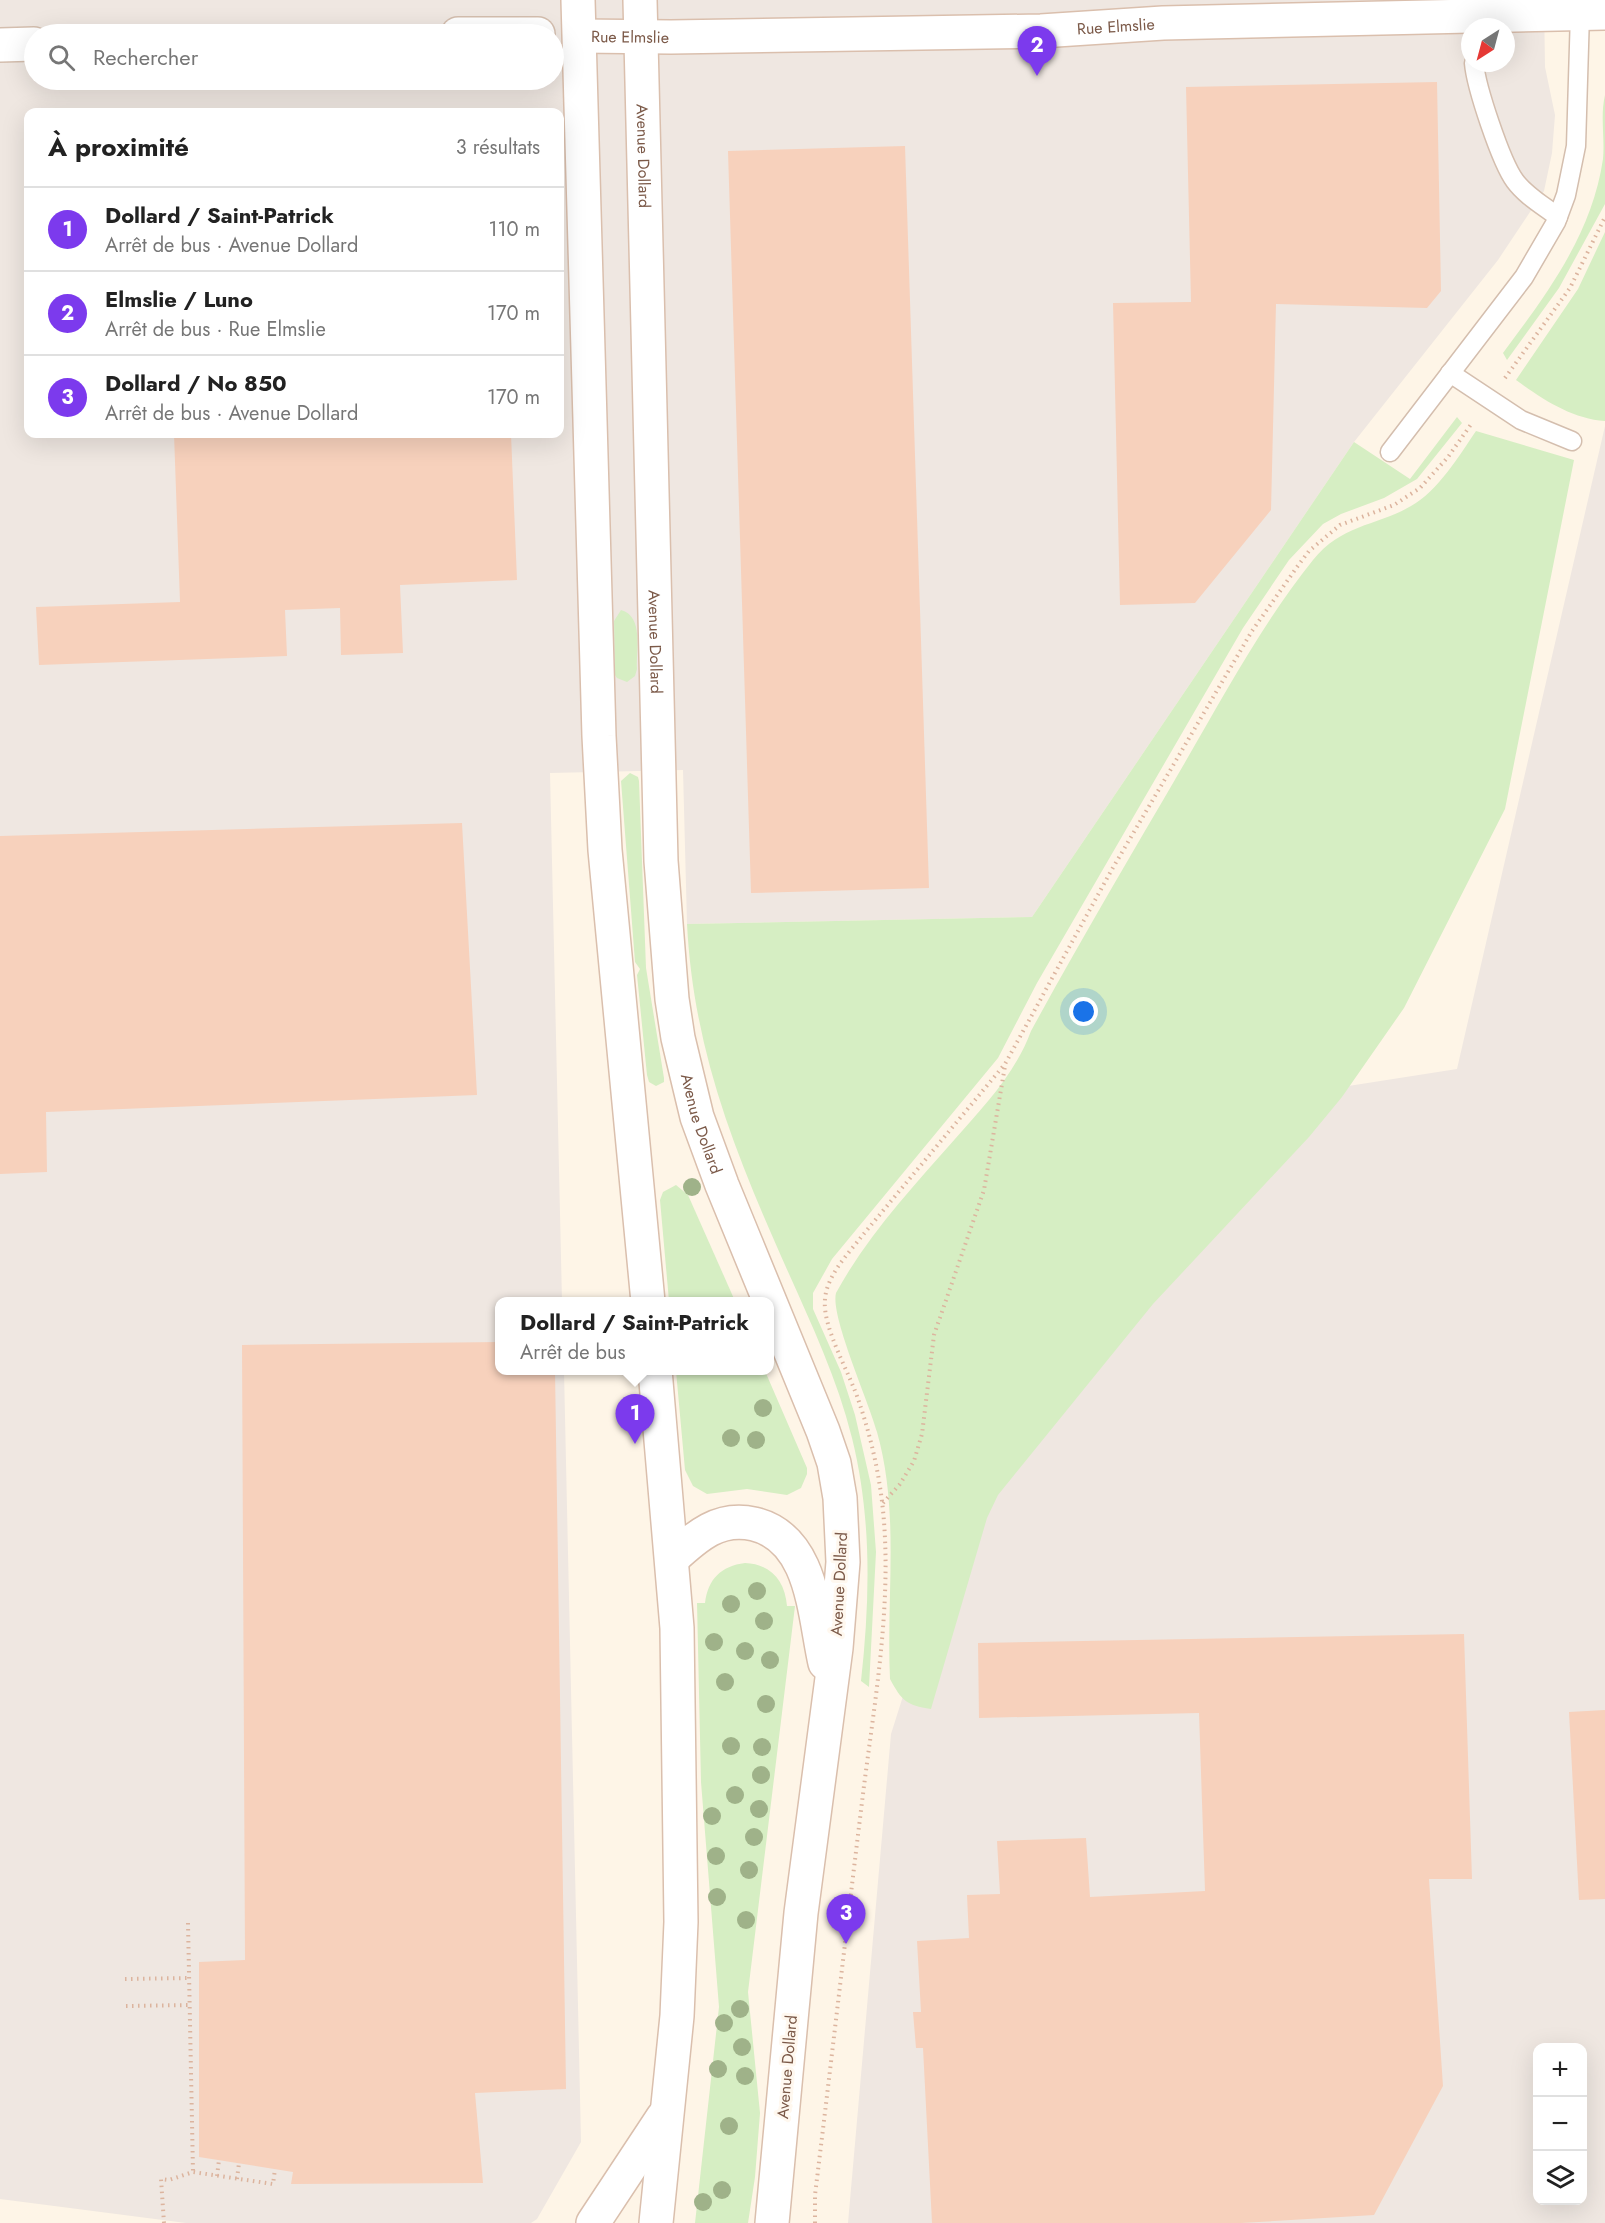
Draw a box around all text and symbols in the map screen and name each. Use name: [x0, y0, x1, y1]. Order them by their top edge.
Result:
street label: Rue Elmslie: [1076, 12, 1155, 40]
north arrow: [1461, 18, 1515, 72]
search box: [24, 24, 564, 90]
street label: Rue Elmslie: [591, 25, 669, 48]
pin: 2: [1018, 26, 1056, 76]
icon: search: [45, 41, 78, 74]
text: Rechercher: [93, 41, 198, 73]
street label: Avenue Dollard: [631, 104, 657, 208]
text: À proximité: [48, 128, 189, 166]
text: 3 résultats: [456, 133, 540, 162]
text: Dollard / Saint-Patrick: [105, 199, 334, 231]
text: 1: [62, 215, 73, 244]
text: 110 m: [488, 215, 540, 244]
text: Arrêt de bus · Avenue Dollard: [105, 231, 358, 260]
text: Elmslie / Luno: [105, 283, 253, 315]
text: 2: [61, 299, 74, 328]
text: 170 m: [487, 299, 540, 328]
text: Arrêt de bus · Rue Elmslie: [105, 315, 326, 344]
text: Dollard / No 850: [105, 367, 287, 399]
text: 3: [61, 383, 74, 412]
text: 170 m: [487, 383, 540, 412]
text: Arrêt de bus · Avenue Dollard: [105, 399, 358, 428]
street label: Avenue Dollard: [643, 590, 668, 694]
your location: [1069, 997, 1098, 1026]
street label: Avenue Dollard: [675, 1071, 728, 1177]
popup: [495, 1297, 774, 1375]
text: Dollard / Saint-Patrick: [520, 1306, 749, 1338]
text: Arrêt de bus: [520, 1338, 625, 1367]
pin: 1: [616, 1394, 654, 1444]
street label: Avenue Dollard: [825, 1532, 853, 1636]
pin: 3: [826, 1894, 866, 1944]
street label: Avenue Dollard: [771, 2014, 803, 2120]
map controls: [1533, 2043, 1587, 2205]
button: +: [1533, 2043, 1587, 2097]
button: −: [1533, 2097, 1587, 2151]
button: layers: [1533, 2151, 1587, 2205]

